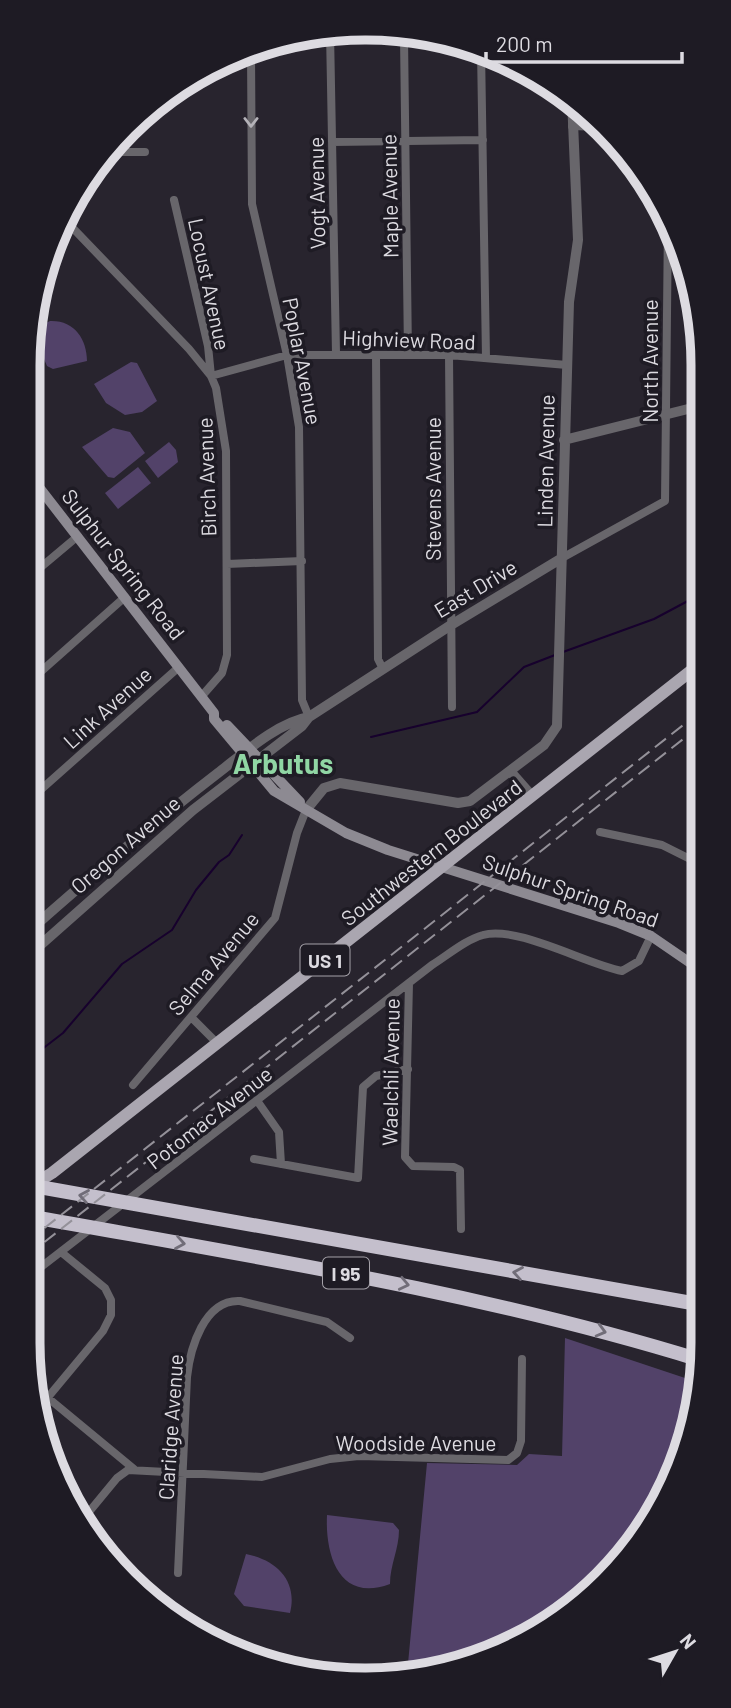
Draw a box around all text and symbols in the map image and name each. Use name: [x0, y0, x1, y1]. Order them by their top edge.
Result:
scale bar: [486, 21, 682, 65]
text: 200 m: [496, 31, 553, 56]
one-way arrow: [243, 117, 259, 127]
street label: Maple Avenue: [375, 134, 403, 258]
street label: Vogt Avenue: [303, 136, 329, 250]
street label: Locust Avenue: [184, 216, 236, 352]
street label: Poplar Avenue: [278, 295, 328, 427]
street label: North Avenue: [637, 299, 662, 423]
street label: Highview Road: [342, 324, 476, 354]
street label: Linden Avenue: [531, 394, 559, 528]
street label: Birch Avenue: [191, 417, 221, 537]
street label: Stevens Avenue: [420, 417, 445, 561]
street label: Sulphur Spring Road: [57, 484, 191, 644]
street label: East Drive: [429, 554, 521, 622]
street label: Link Avenue: [58, 661, 156, 753]
district label: Arbutus: [233, 746, 333, 780]
street label: Southwestern Boulevard: [336, 774, 526, 930]
street label: Oregon Avenue: [65, 790, 185, 898]
street label: Sulphur Spring Road: [480, 848, 662, 932]
street label: Selma Avenue: [163, 906, 263, 1020]
road number: US 1: [300, 944, 350, 976]
street label: Waelchli Avenue: [376, 998, 404, 1146]
street label: Potomac Avenue: [141, 1060, 277, 1174]
one-way arrow: [78, 1189, 90, 1204]
one-way arrow: [174, 1235, 186, 1250]
road number: I 95: [323, 1258, 369, 1288]
one-way arrow: [512, 1266, 523, 1281]
one-way arrow: [398, 1275, 410, 1290]
one-way arrow: [595, 1323, 607, 1337]
street label: Claridge Avenue: [152, 1353, 188, 1501]
street label: Woodside Avenue: [336, 1430, 496, 1455]
north arrow: [640, 1617, 710, 1687]
text: N: [676, 1629, 702, 1653]

